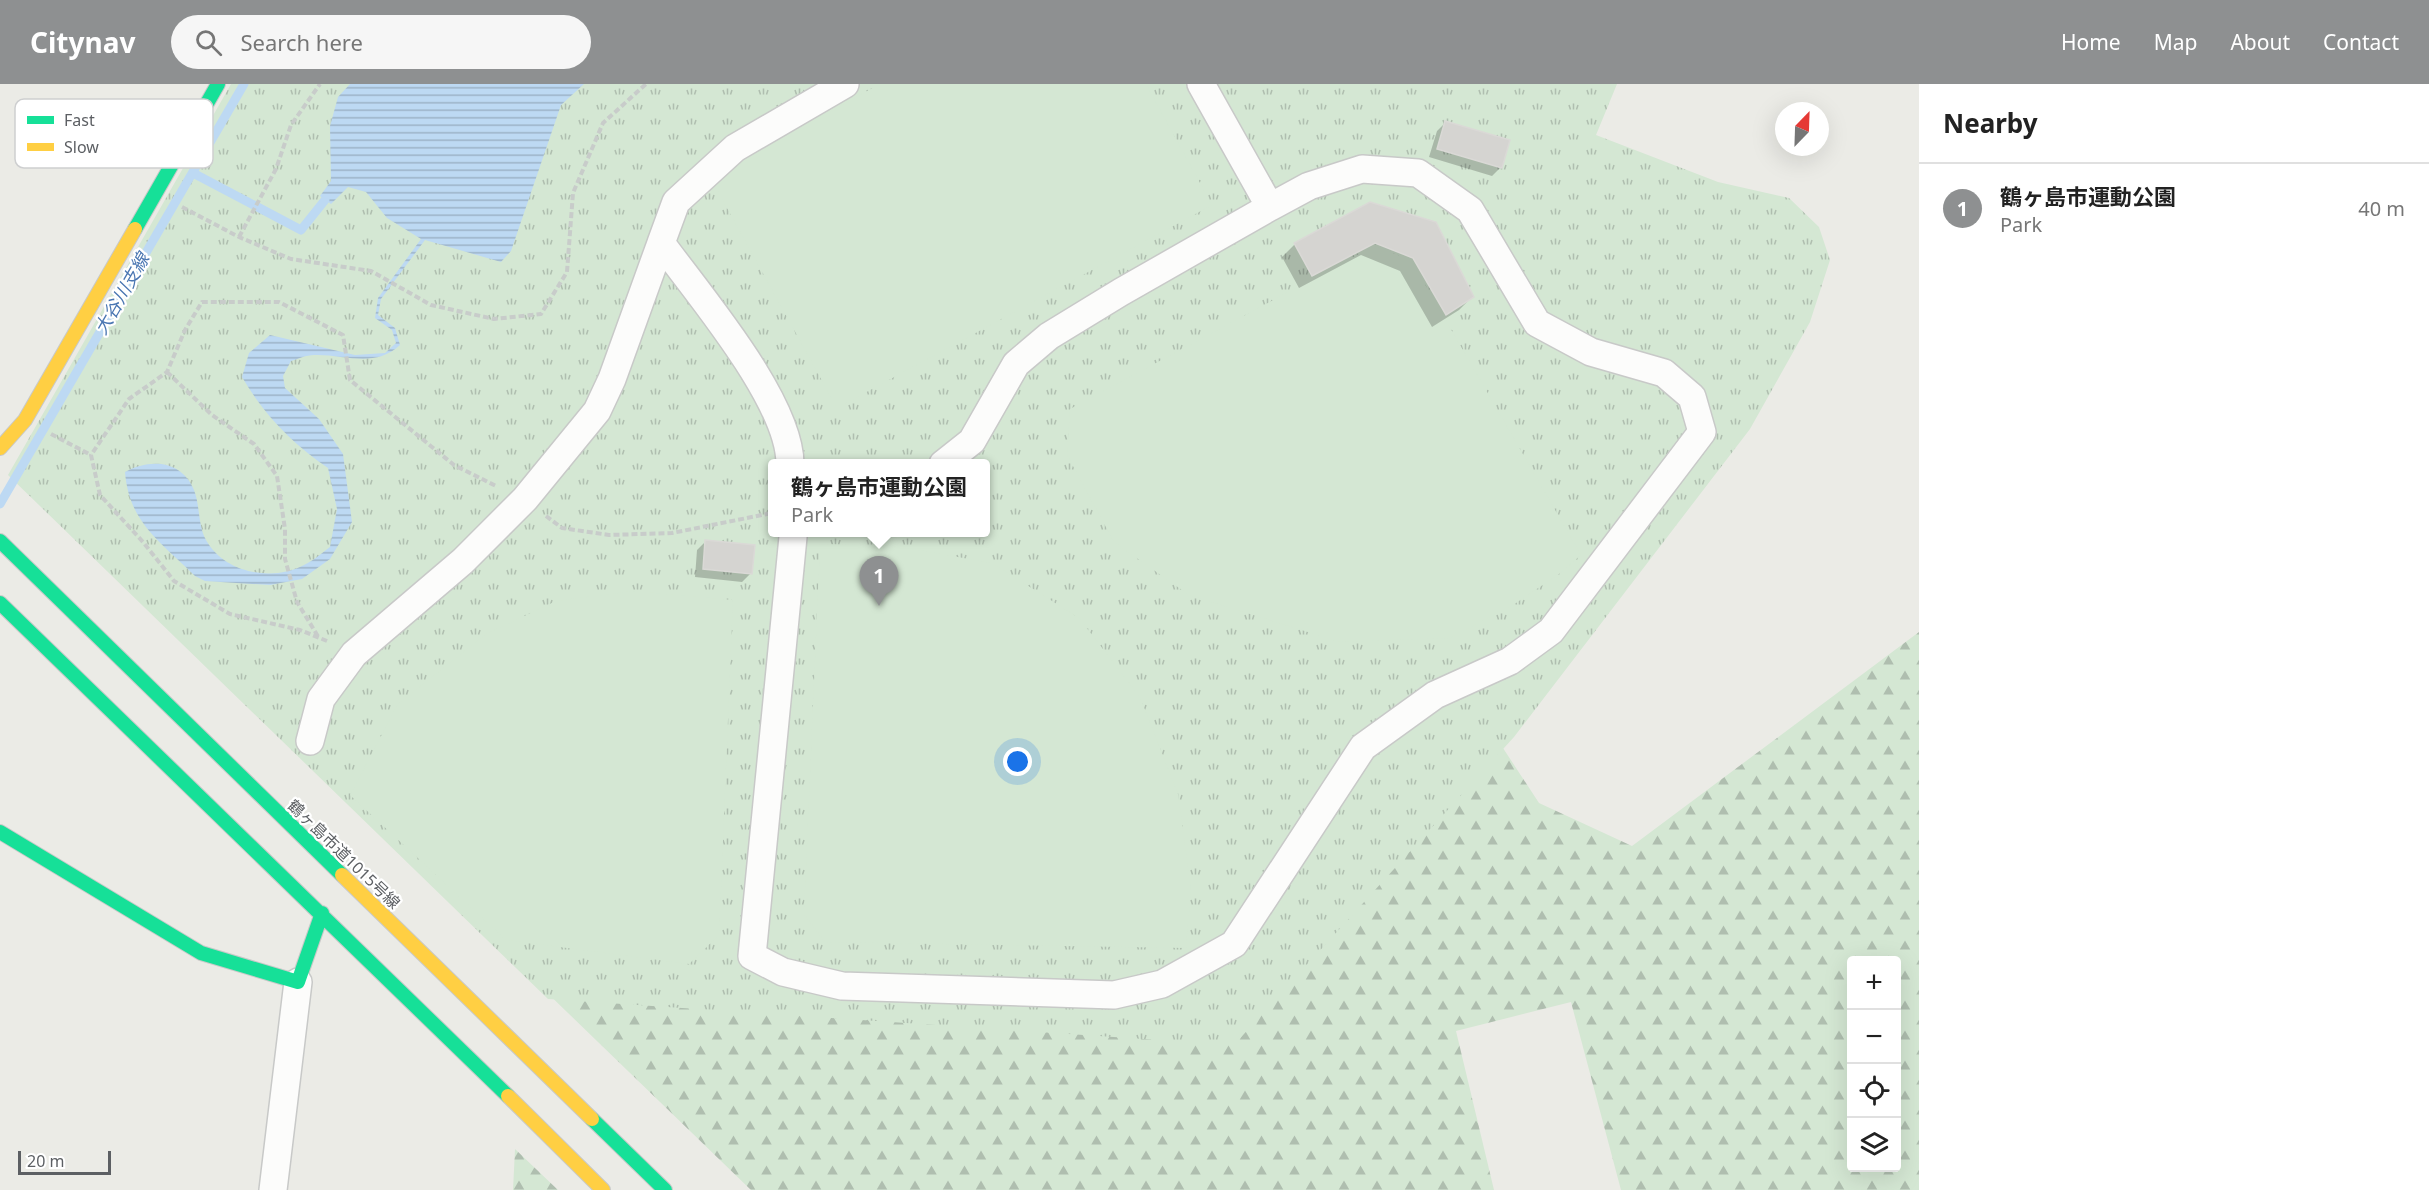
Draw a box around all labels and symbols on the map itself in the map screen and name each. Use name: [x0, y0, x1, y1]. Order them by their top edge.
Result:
legend: [15, 99, 213, 168]
north arrow: [1775, 102, 1829, 156]
text: Fast: [64, 109, 95, 131]
text: Slow: [64, 136, 99, 158]
water label: 大谷川支線: [88, 247, 155, 338]
pin: 1: [860, 556, 898, 606]
your location: [1003, 747, 1032, 776]
street label: 鶴ヶ島市道1015号線: [283, 794, 405, 914]
scale bar: [18, 1148, 111, 1176]

